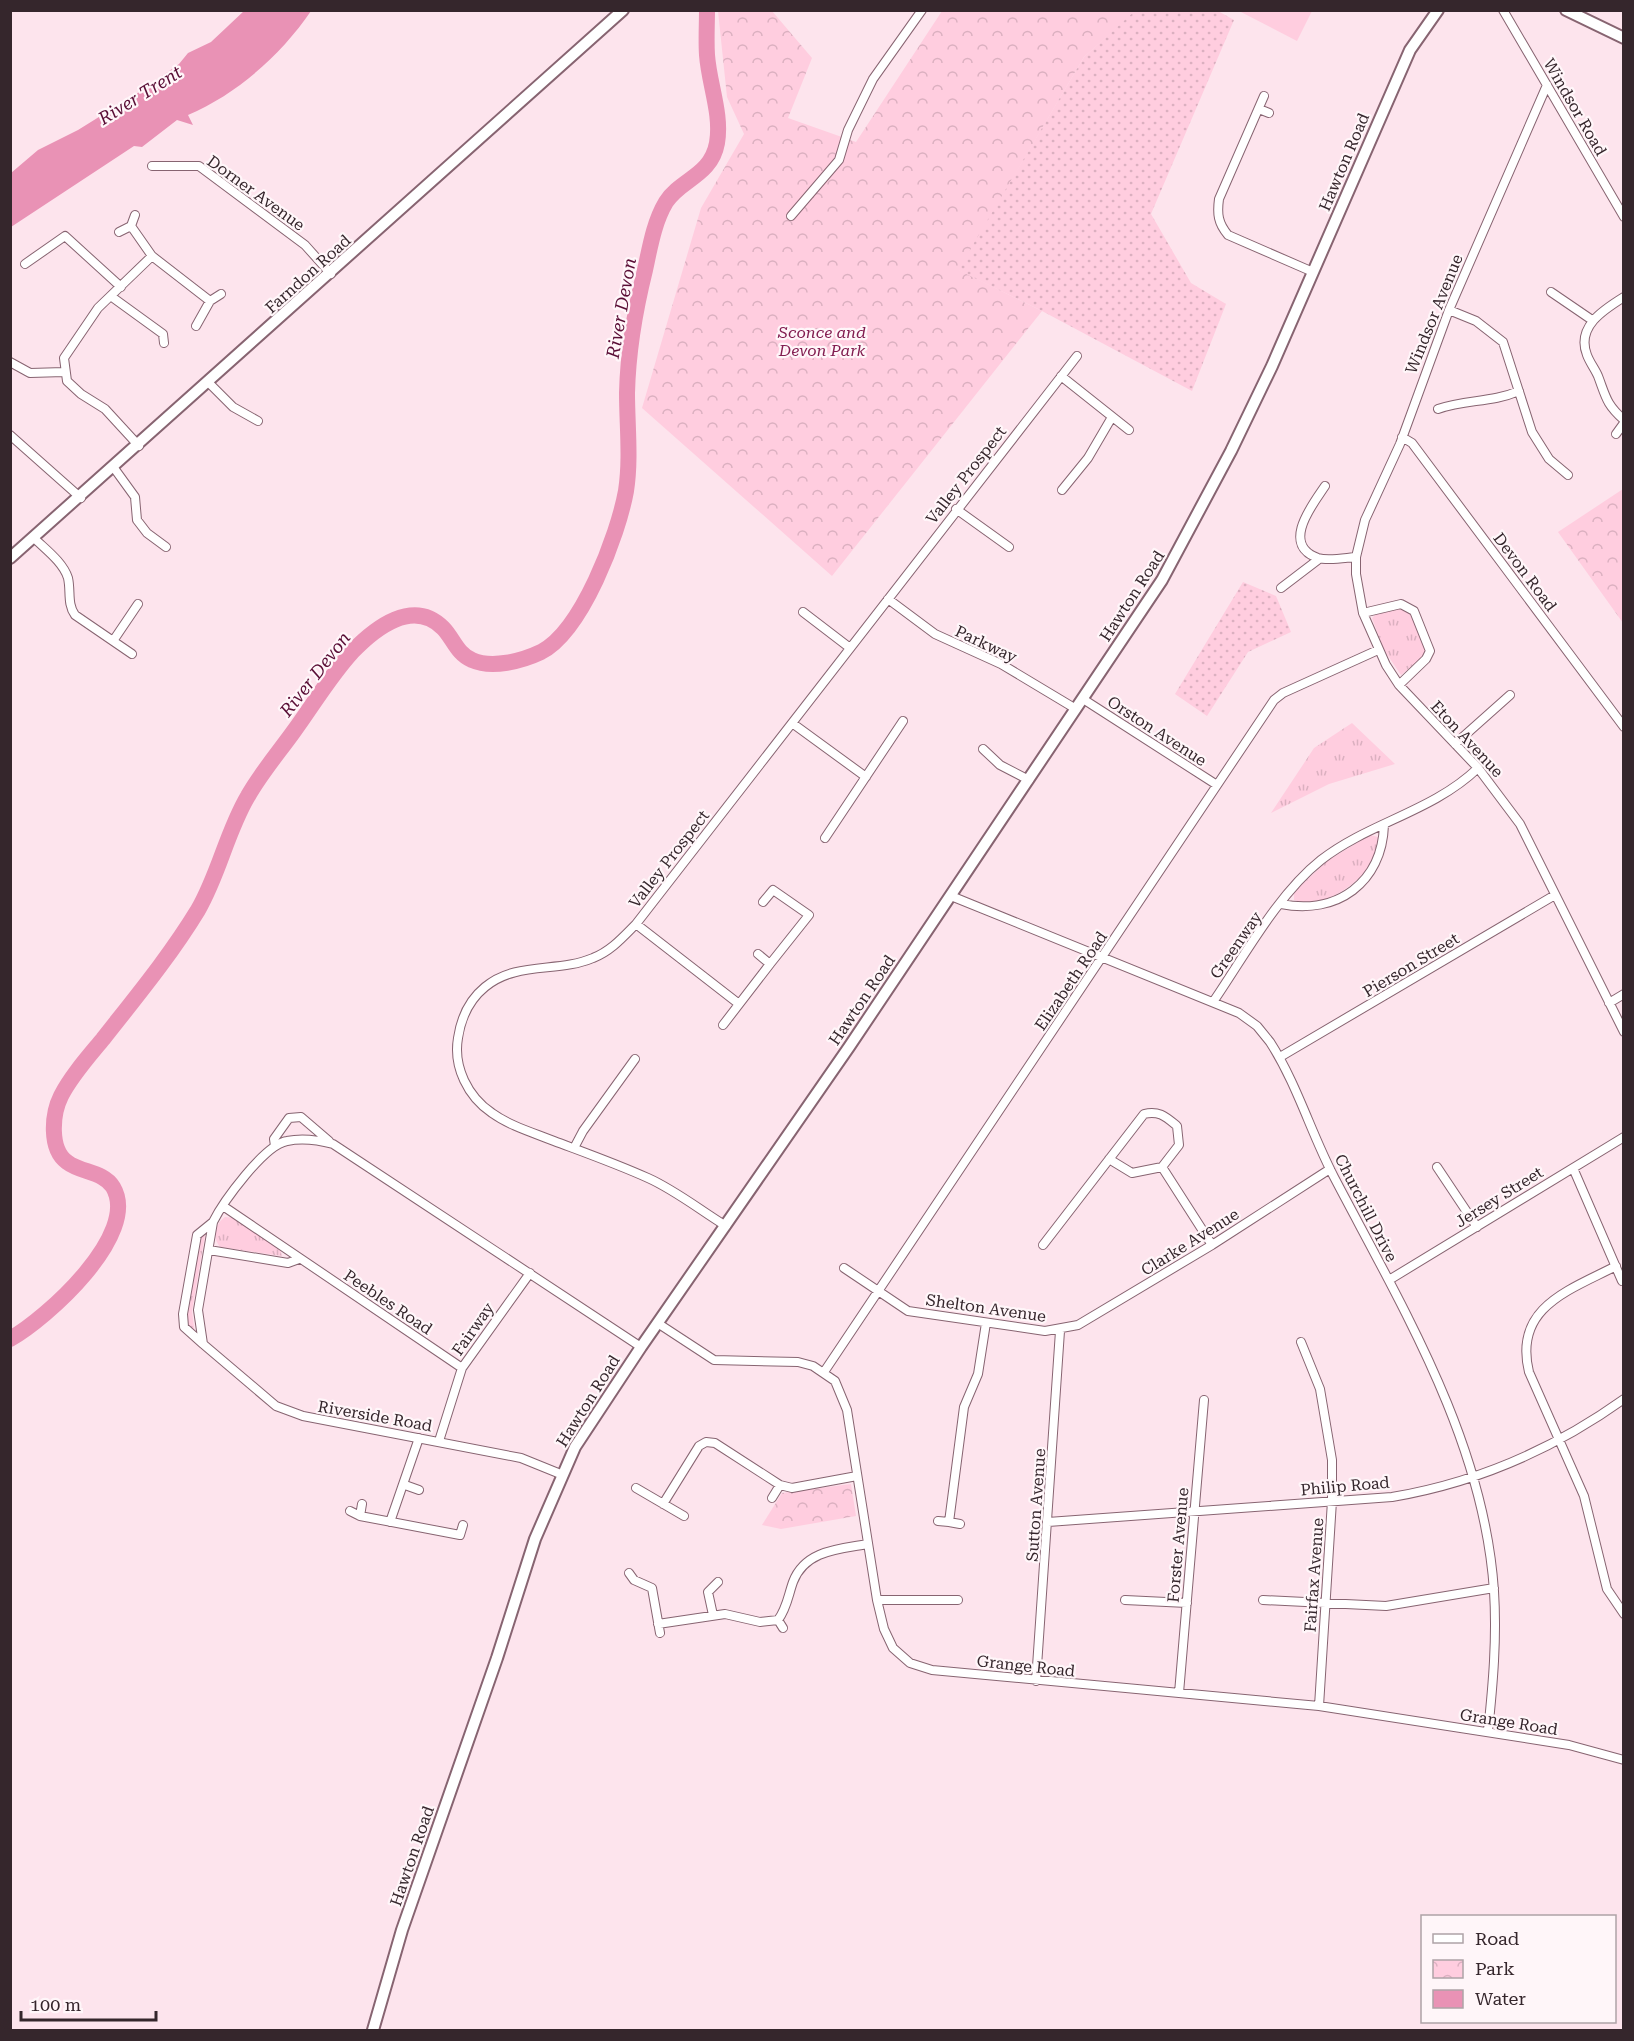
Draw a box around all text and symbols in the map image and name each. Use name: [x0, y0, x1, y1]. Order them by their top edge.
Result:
street label: Windsor Road: [1539, 55, 1611, 159]
water label: River Trent: [94, 61, 186, 129]
street label: Hawton Road: [1315, 110, 1373, 214]
street label: Dorner Avenue: [204, 151, 309, 235]
street label: Farndon Road: [261, 231, 355, 317]
street label: Windsor Avenue: [1401, 251, 1467, 377]
water label: River Devon: [602, 256, 640, 361]
park label: Sconce and Devon Park: [777, 323, 866, 360]
street label: Valley Prospect: [922, 422, 1010, 528]
street label: Devon Road: [1489, 529, 1561, 615]
street label: Hawton Road: [1096, 547, 1168, 645]
street label: Parkway: [952, 621, 1020, 667]
water label: River Devon: [275, 627, 355, 721]
street label: Orston Avenue: [1104, 692, 1210, 770]
street label: Eton Avenue: [1427, 697, 1507, 781]
street label: Valley Prospect: [625, 806, 713, 912]
street label: Greenway: [1206, 907, 1266, 982]
street label: Elizabeth Road: [1031, 928, 1111, 1034]
street label: Pierson Street: [1360, 929, 1462, 1001]
street label: Hawton Road: [825, 951, 899, 1049]
street label: Churchill Drive: [1331, 1151, 1401, 1265]
street label: Jersey Street: [1452, 1163, 1546, 1231]
street label: Clarke Avenue: [1138, 1204, 1242, 1280]
street label: Peebles Road: [340, 1265, 436, 1339]
street label: Shelton Avenue: [925, 1290, 1048, 1326]
street label: Fairway: [448, 1298, 498, 1359]
street label: Hawton Road: [552, 1352, 624, 1450]
street label: Riverside Road: [316, 1397, 434, 1435]
street label: Sutton Avenue: [1023, 1448, 1049, 1562]
street label: Philip Road: [1300, 1473, 1390, 1499]
street label: Forster Avenue: [1164, 1486, 1193, 1603]
street label: Fairfax Avenue: [1301, 1517, 1327, 1633]
street label: Grange Road: [976, 1651, 1076, 1681]
street label: Grange Road: [1459, 1705, 1559, 1739]
street label: Hawton Road: [386, 1803, 438, 1909]
legend: [1421, 1915, 1616, 2023]
text: Road: [1475, 1928, 1520, 1949]
text: Park: [1475, 1958, 1515, 1979]
scale bar: [21, 1984, 156, 2022]
text: Water: [1475, 1988, 1526, 2009]
text: 100 m: [30, 1994, 81, 2015]

